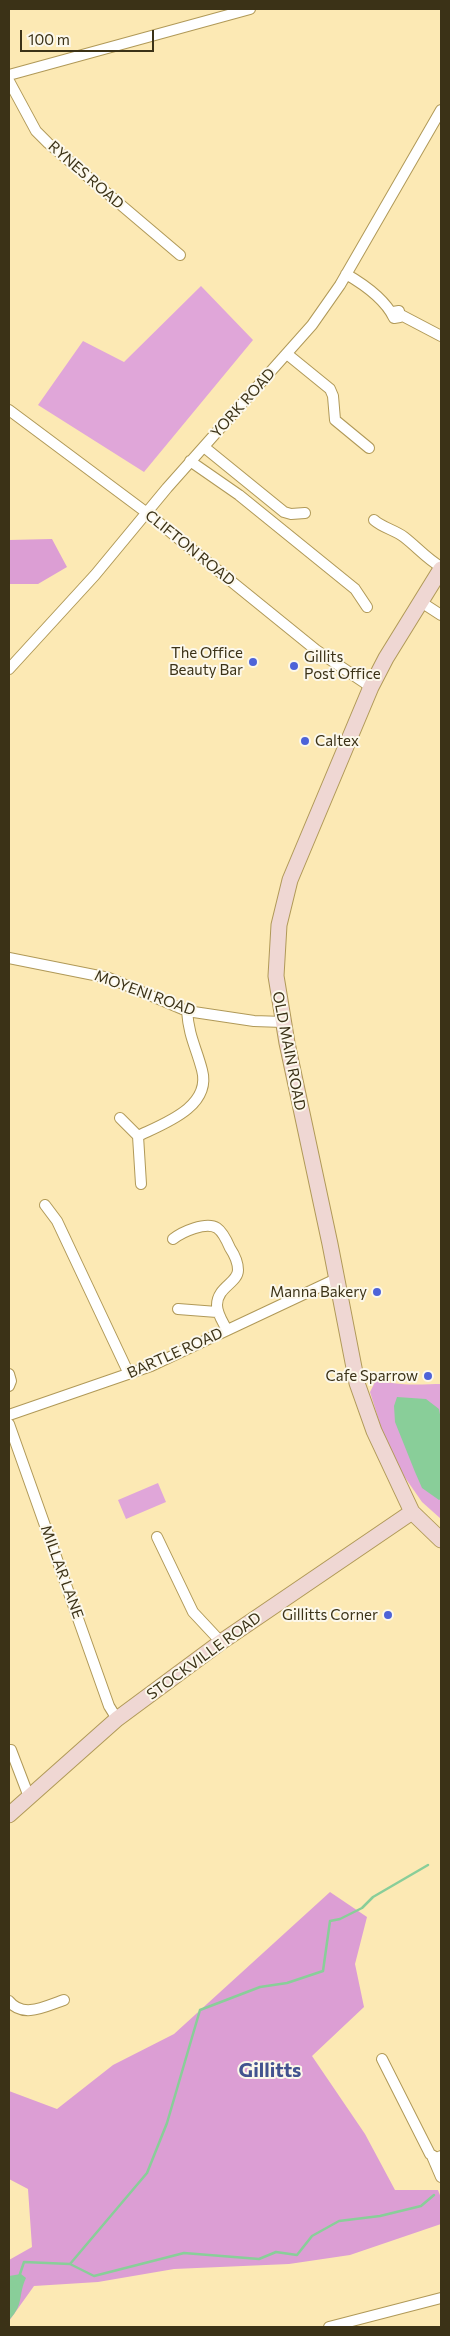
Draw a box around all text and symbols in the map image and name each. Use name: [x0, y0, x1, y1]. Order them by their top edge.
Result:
scale bar: [22, 20, 156, 52]
text: 100 m: [28, 30, 70, 48]
street label: RYNES ROAD: [44, 137, 128, 213]
street label: YORK ROAD: [207, 364, 279, 442]
street label: CLIFTON ROAD: [141, 506, 239, 590]
place label: The Office Beauty Bar: [169, 644, 243, 679]
place label: Gillits Post Office: [304, 648, 381, 683]
marker: The Office Beauty Bar: [247, 656, 259, 668]
marker: Gillits Post Office: [288, 660, 300, 672]
place label: Caltex: [315, 732, 359, 750]
marker: Caltex: [299, 735, 311, 747]
street label: MOYENI ROAD: [92, 966, 198, 1020]
street label: OLD MAIN ROAD: [269, 990, 309, 1112]
place label: Manna Bakery: [270, 1283, 367, 1301]
marker: Manna Bakery: [371, 1286, 383, 1298]
street label: BARTLE ROAD: [124, 1324, 226, 1382]
place label: Cafe Sparrow: [326, 1367, 418, 1385]
marker: Cafe Sparrow: [422, 1370, 434, 1382]
street label: MILLAR LANE: [37, 1523, 87, 1621]
place label: Gillitts Corner: [282, 1606, 378, 1624]
street label: STOCKVILLE ROAD: [143, 1609, 265, 1703]
marker: Gillitts Corner: [382, 1609, 394, 1621]
district label: Gillitts: [239, 2058, 301, 2082]

